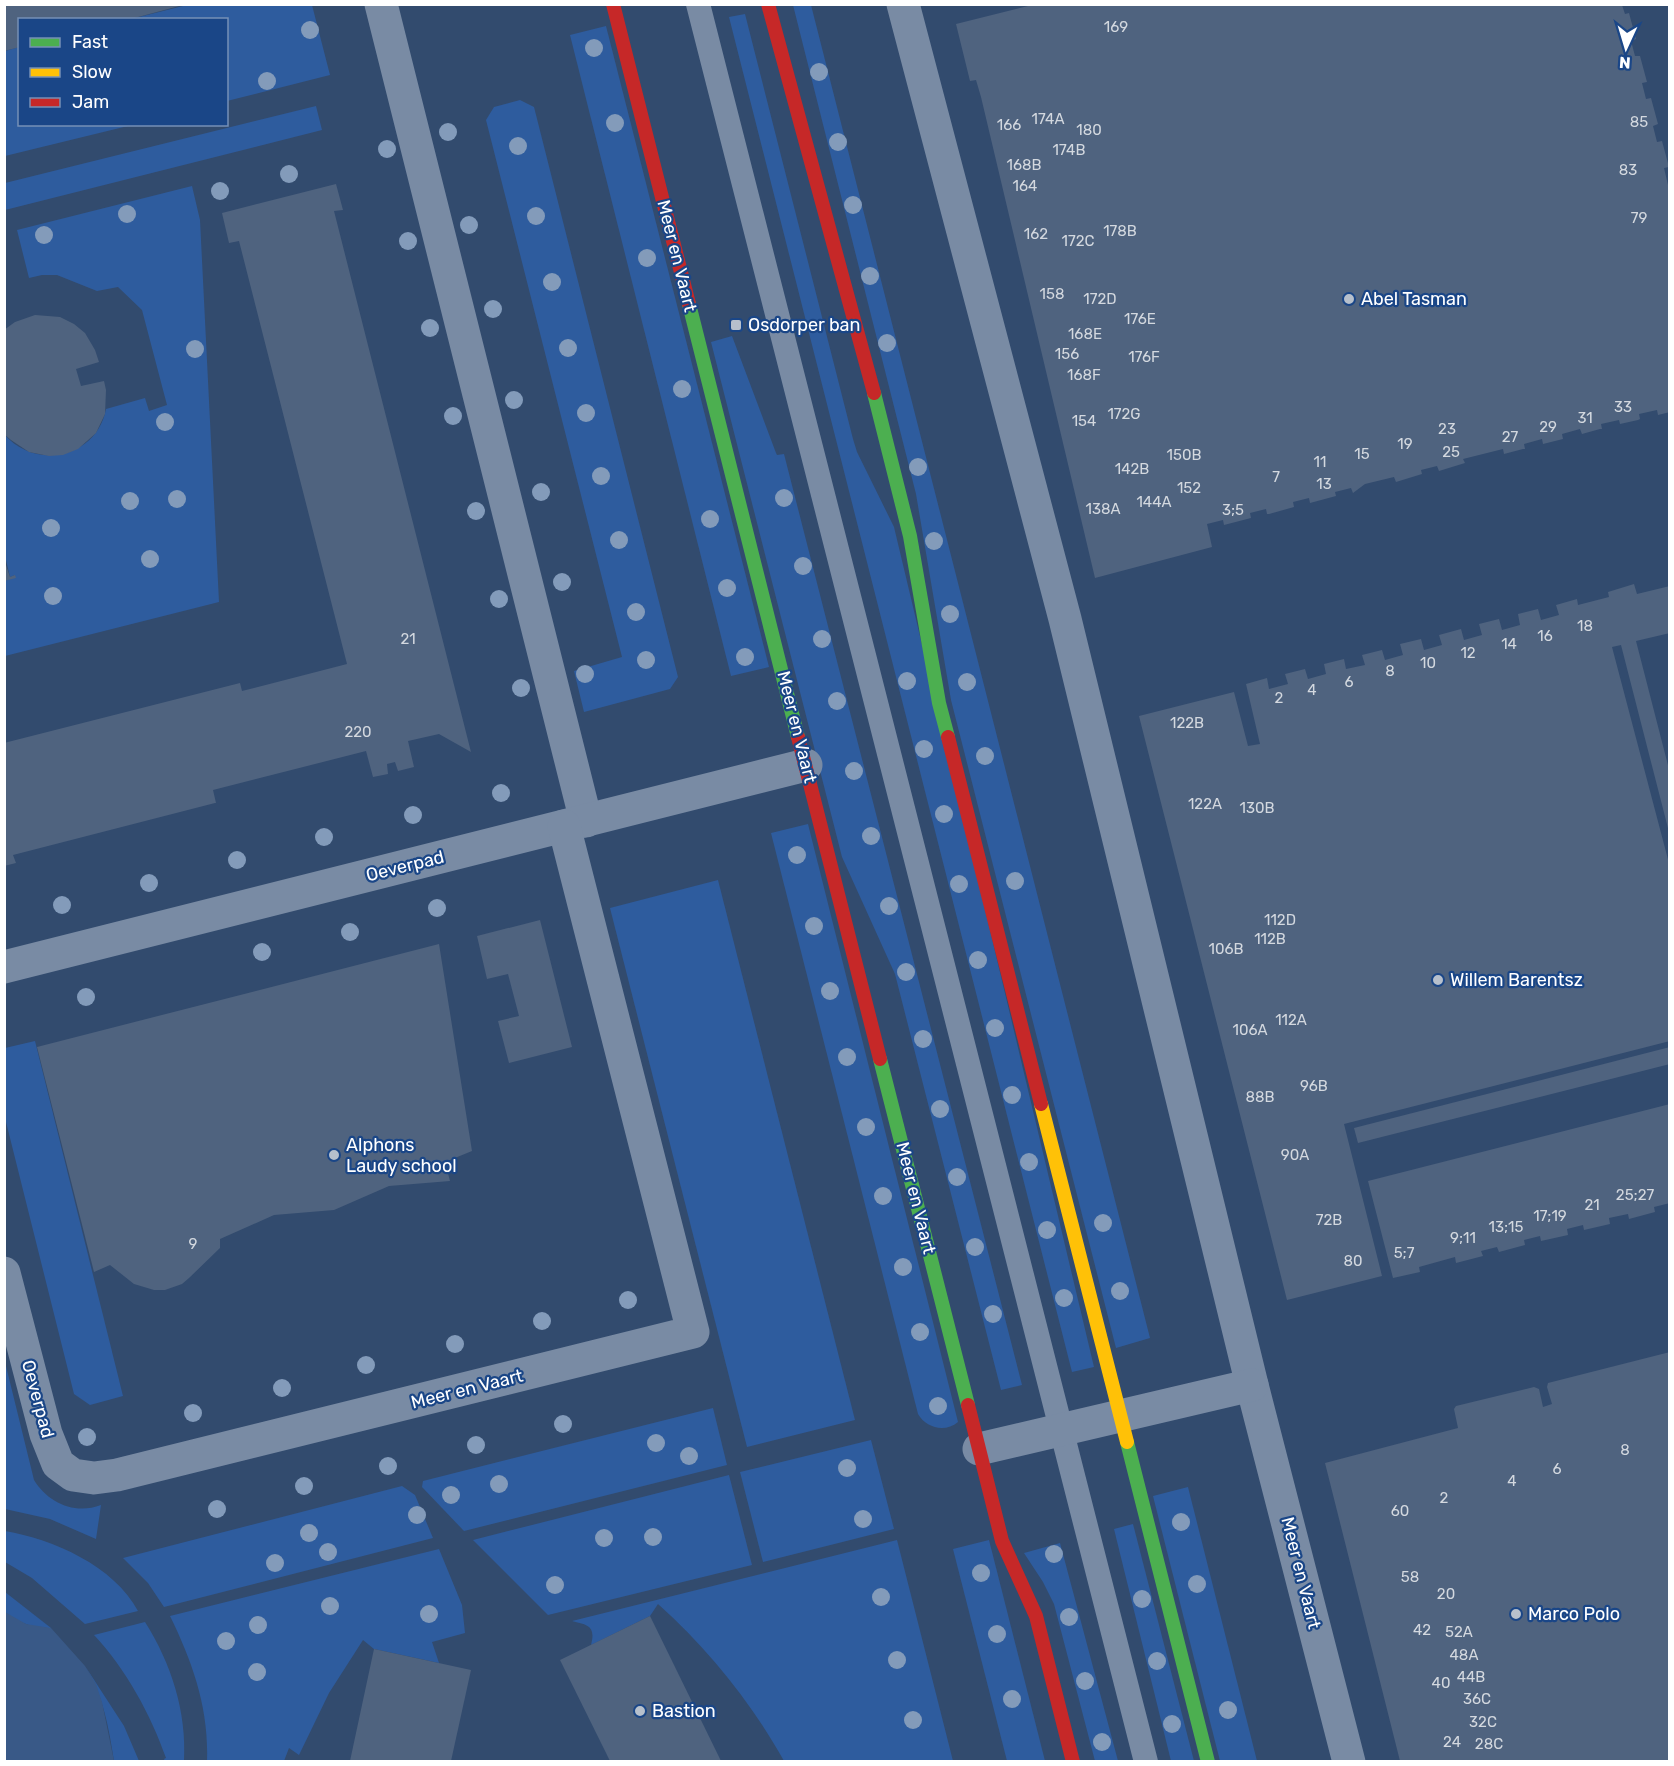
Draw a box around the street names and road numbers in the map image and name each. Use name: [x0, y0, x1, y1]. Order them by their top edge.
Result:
street label: Meer en Vaart: [652, 198, 702, 314]
street label: Meer en Vaart: [772, 669, 822, 785]
street label: Oeverpad: [364, 846, 446, 886]
street label: Meer en Vaart: [891, 1140, 941, 1256]
street label: Oeverpad: [17, 1358, 59, 1440]
street label: Meer en Vaart: [409, 1364, 525, 1414]
street label: Meer en Vaart: [1276, 1515, 1326, 1631]

